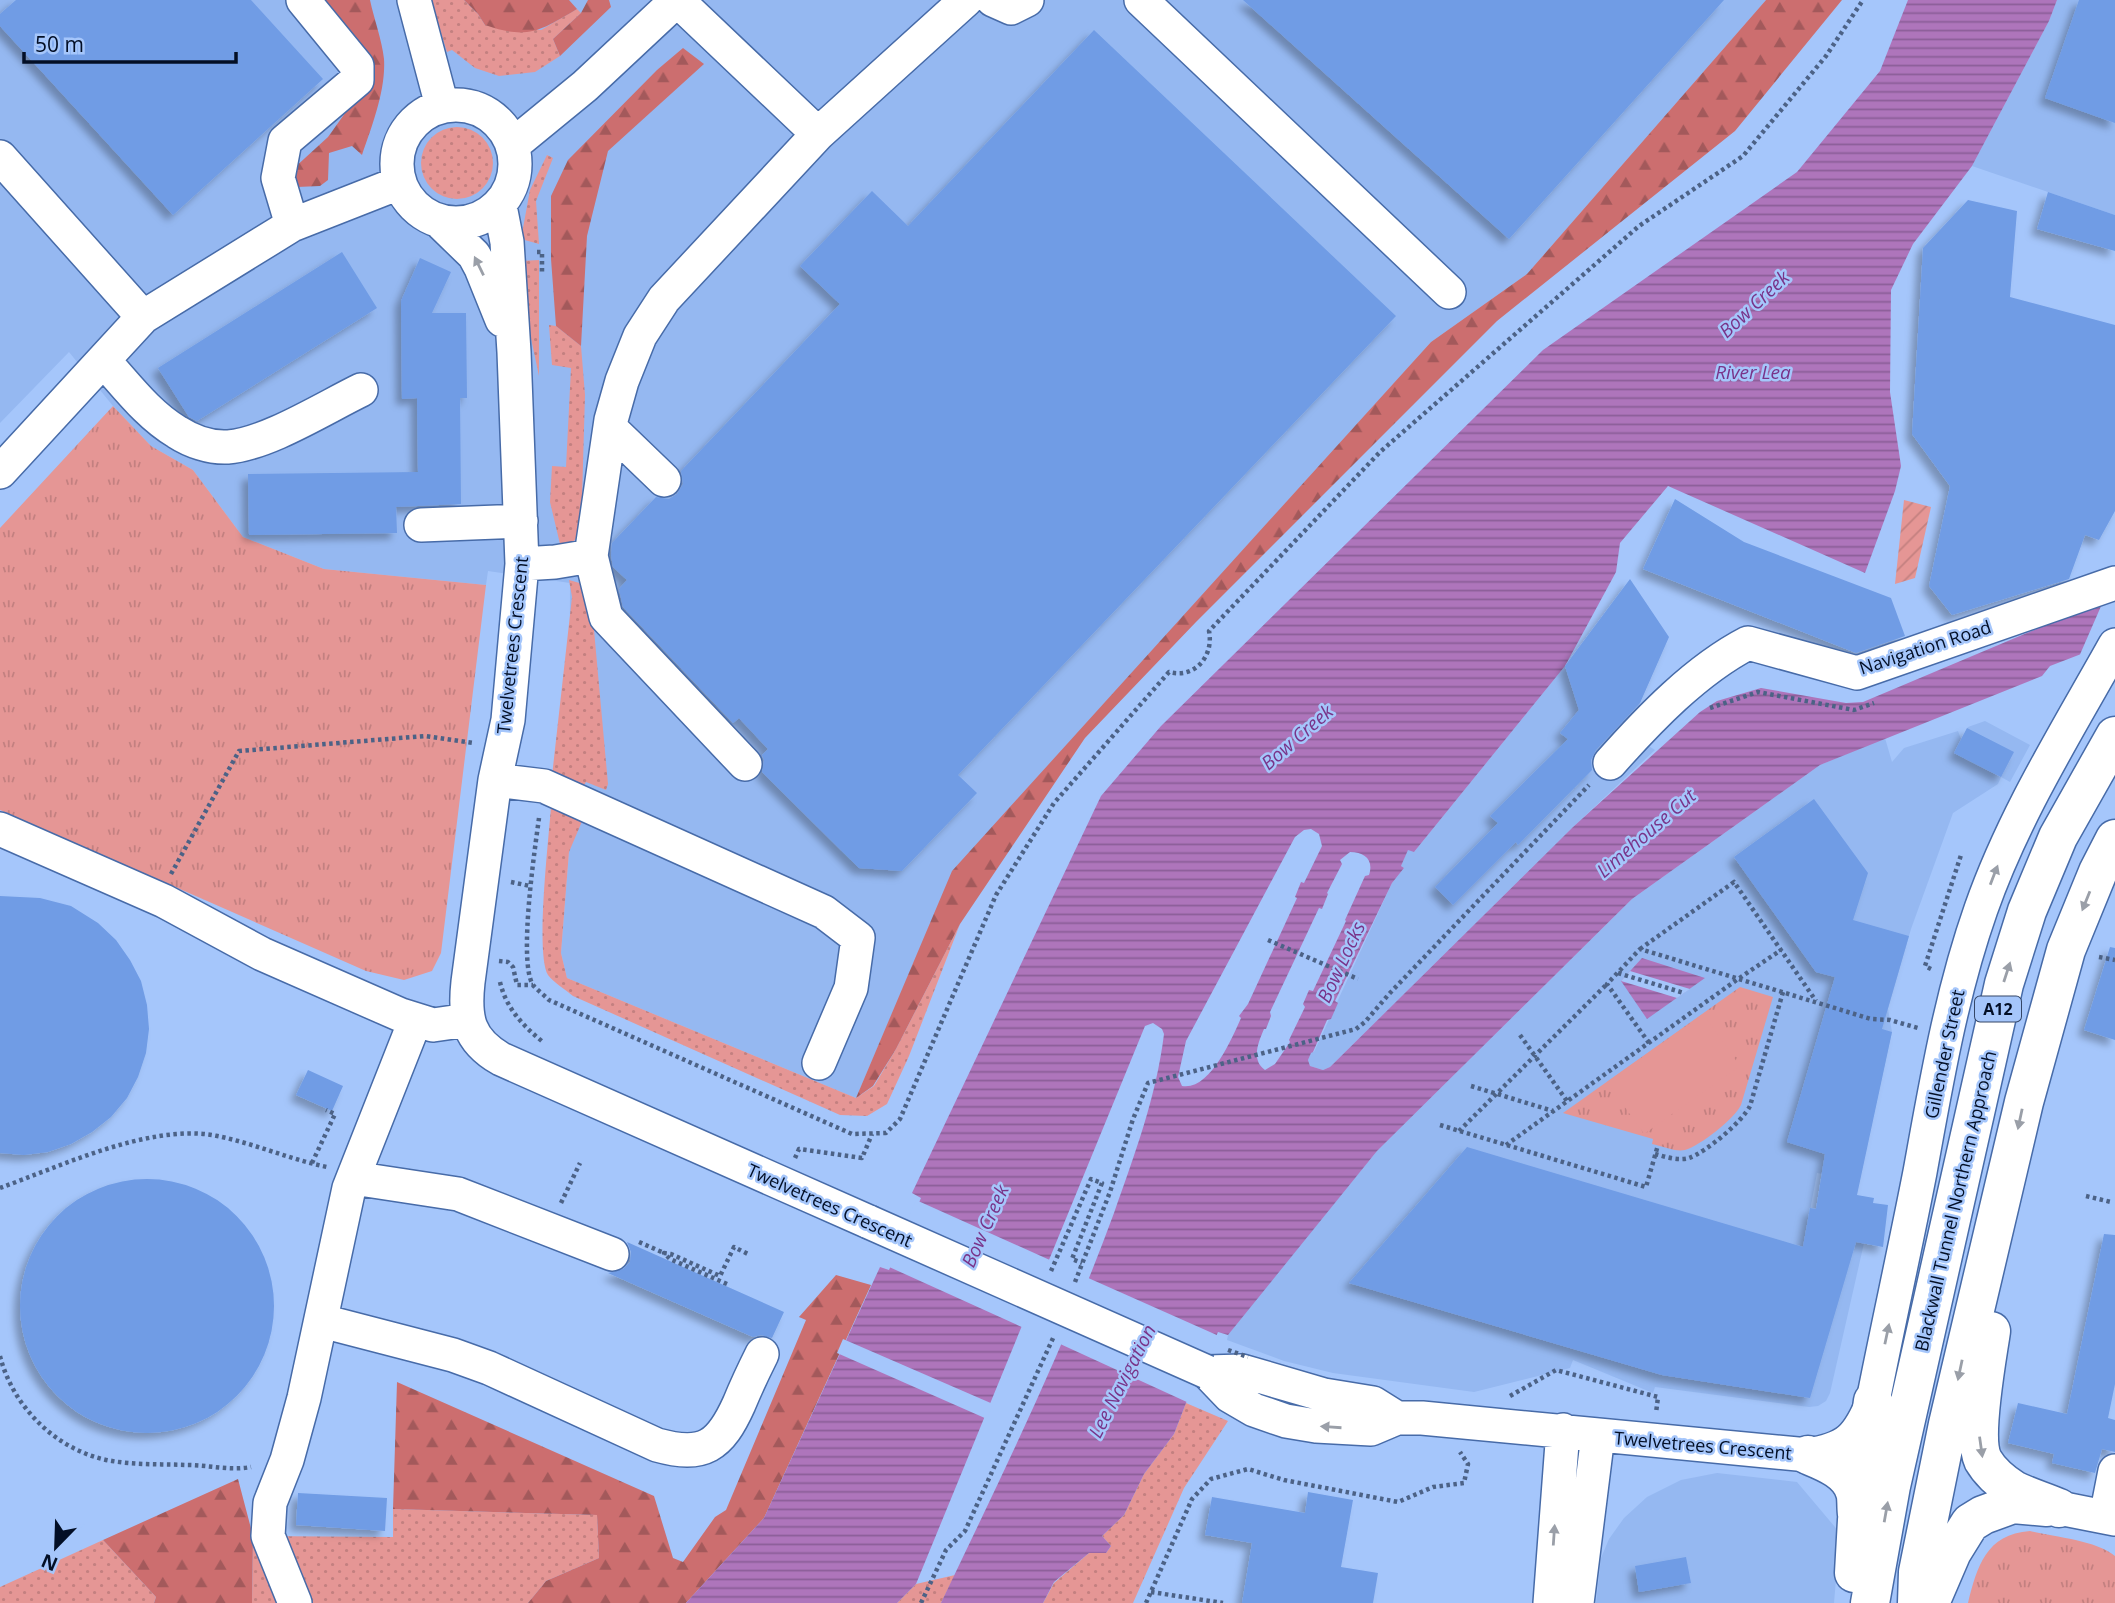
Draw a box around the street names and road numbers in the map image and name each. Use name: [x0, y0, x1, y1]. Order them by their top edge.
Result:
street label: Twelvetrees Crescent: [491, 555, 533, 735]
street label: Navigation Road: [1856, 614, 1994, 680]
street label: Gillender Street: [1919, 987, 1969, 1121]
road number: A12: [1975, 996, 2021, 1021]
street label: Blackwall Tunnel Northern Approach: [1909, 1048, 2001, 1354]
street label: Twelvetrees Crescent: [744, 1158, 916, 1252]
street label: Twelvetrees Crescent: [1613, 1425, 1793, 1465]

